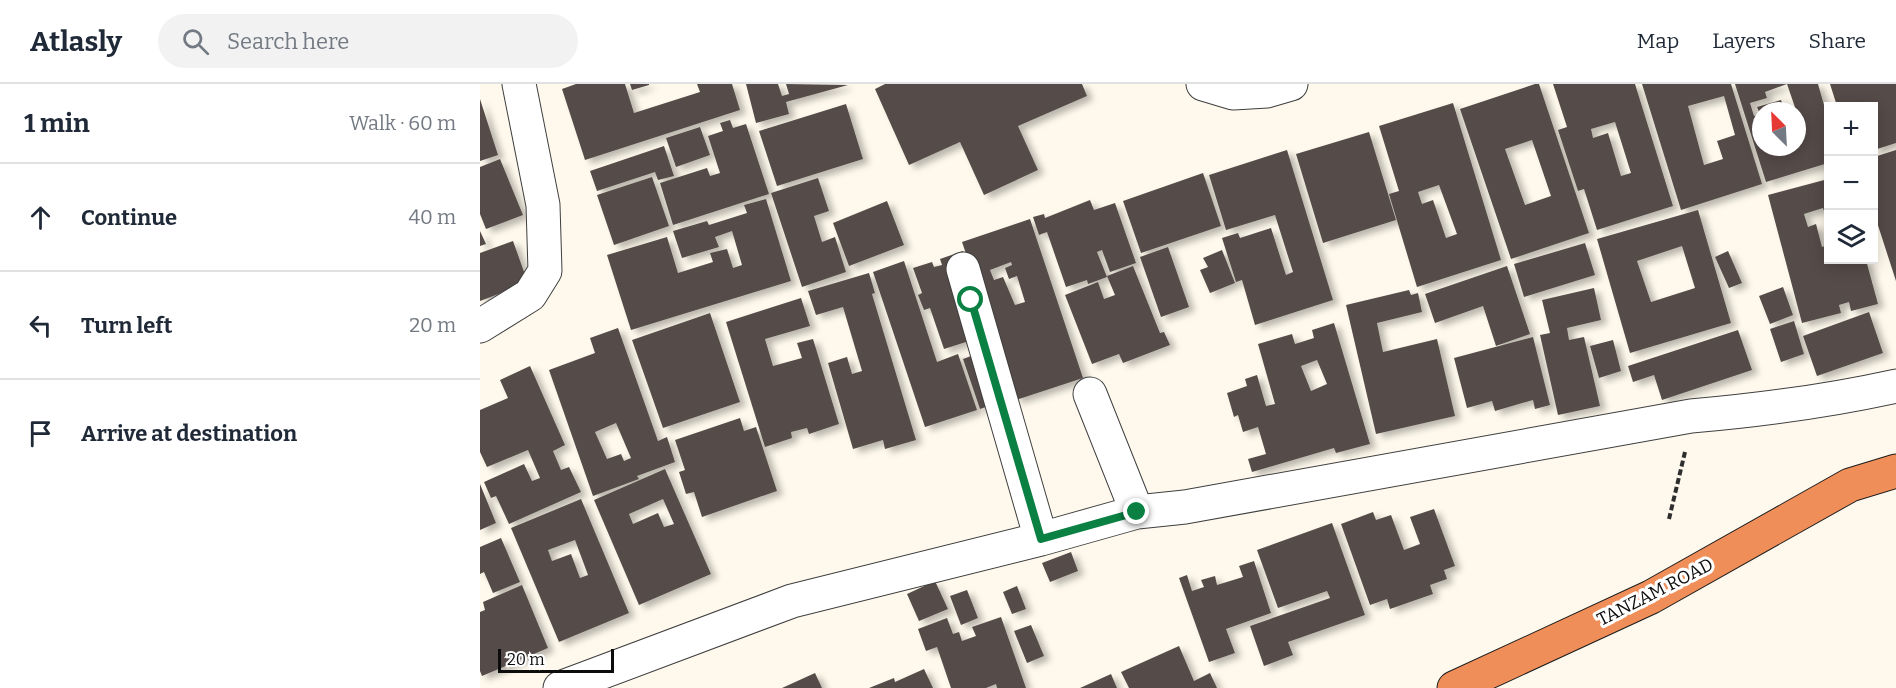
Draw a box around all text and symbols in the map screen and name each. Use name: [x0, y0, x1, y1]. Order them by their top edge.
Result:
search box: [158, 14, 578, 68]
text: Atlasly: [30, 25, 122, 58]
icon: search: [179, 25, 212, 58]
text: Search here: [227, 28, 349, 55]
text: Map: [1637, 28, 1679, 54]
text: Layers: [1712, 28, 1776, 54]
text: Share: [1809, 28, 1866, 54]
north arrow: [1752, 102, 1806, 156]
map controls: [1824, 102, 1878, 264]
button: +: [1824, 102, 1878, 156]
text: 1 min: [24, 108, 90, 139]
text: Walk · 60 m: [349, 111, 456, 135]
button: −: [1824, 156, 1878, 210]
icon: ahead: [24, 201, 57, 234]
text: Continue: [81, 204, 177, 231]
text: 40 m: [408, 205, 456, 229]
button: layers: [1824, 210, 1878, 264]
route start: [957, 286, 983, 312]
icon: left: [24, 309, 57, 342]
text: Turn left: [81, 312, 173, 339]
text: 20 m: [409, 313, 456, 337]
icon: arrive: [24, 417, 57, 450]
text: Arrive at destination: [81, 420, 297, 447]
route end: [1123, 498, 1149, 524]
street label: TANZAM ROAD: [1593, 553, 1717, 631]
scale bar: [498, 646, 614, 674]
text: 20 m: [507, 650, 544, 669]

